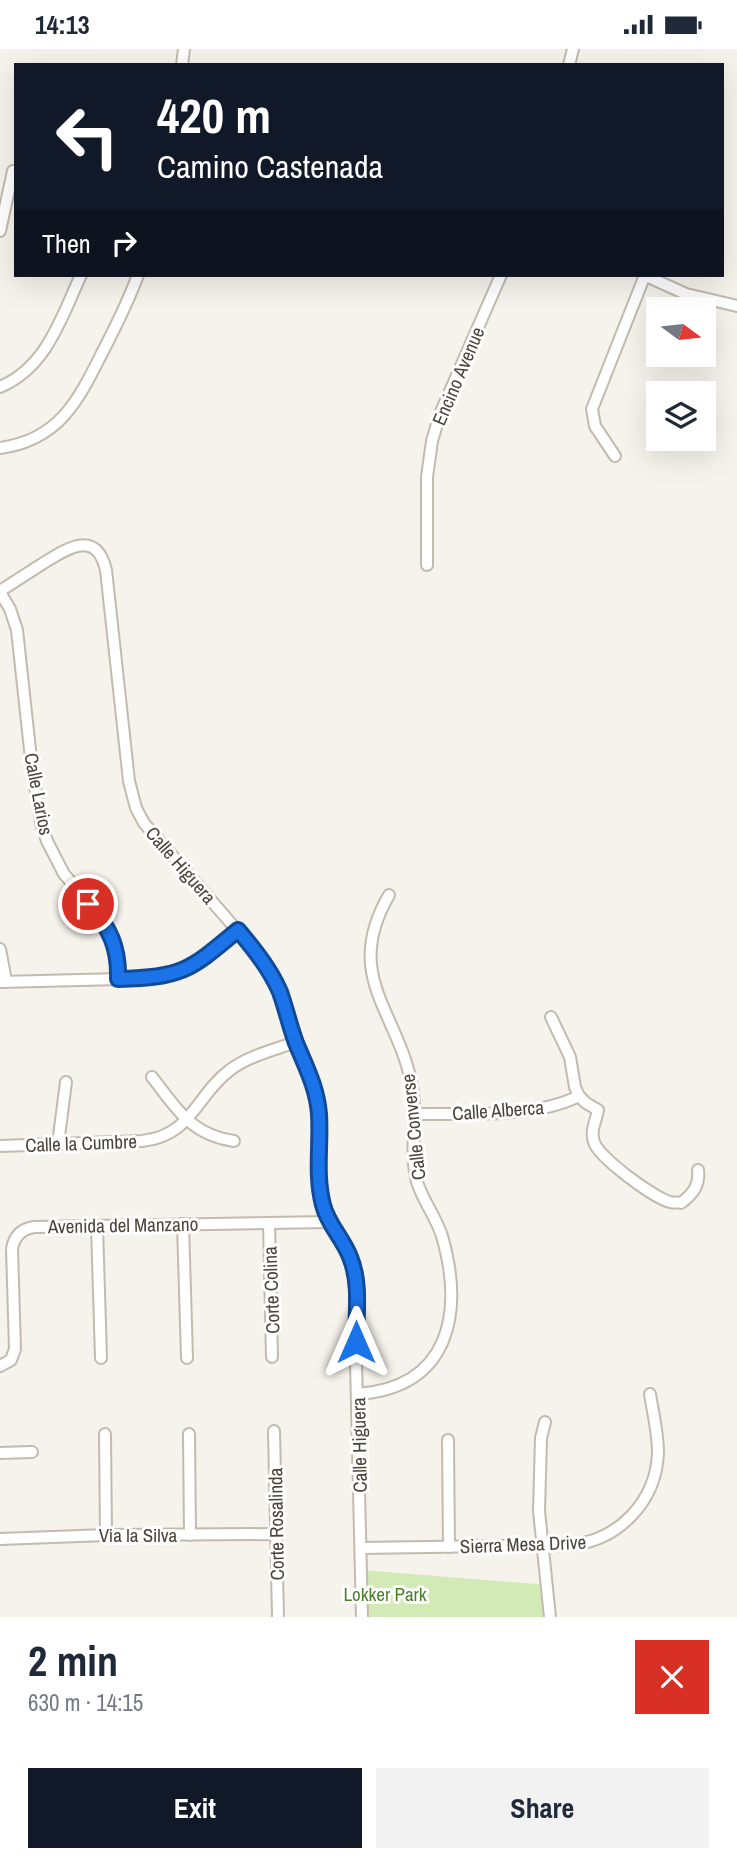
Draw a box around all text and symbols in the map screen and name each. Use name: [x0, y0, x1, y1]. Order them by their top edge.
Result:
text: 14:13: [35, 7, 90, 42]
text: 420 m: [157, 82, 271, 148]
icon: left: [42, 91, 133, 182]
text: Camino Castenada: [157, 145, 383, 188]
icon: right: [105, 224, 143, 262]
text: Then: [42, 226, 91, 261]
north arrow: [646, 297, 716, 367]
map controls: [646, 297, 716, 451]
street label: Encino Avenue: [426, 323, 490, 429]
button: layers: [646, 381, 716, 451]
street label: Calle Larios: [18, 751, 60, 837]
street label: Calle Higuera: [140, 821, 222, 910]
pin: [58, 874, 118, 934]
icon: arrive: [69, 885, 107, 923]
street label: Calle Converse: [395, 1073, 431, 1181]
street label: Calle Alberca: [451, 1094, 545, 1126]
street label: Calle la Cumbre: [25, 1128, 137, 1158]
street label: Avenida del Manzano: [47, 1211, 198, 1239]
street label: Corte Colina: [256, 1246, 286, 1334]
position arrow: [319, 1305, 393, 1379]
street label: Calle Higuera: [345, 1397, 373, 1493]
street label: Corte Rosalinda: [262, 1467, 290, 1581]
street label: Via la Silva: [99, 1522, 178, 1548]
street label: Sierra Mesa Drive: [459, 1529, 587, 1559]
park label: Lokker Park: [343, 1581, 427, 1607]
text: 2 min: [28, 1633, 118, 1689]
button: close: [635, 1640, 709, 1714]
text: 630 m · 14:15: [28, 1687, 143, 1718]
button: Exit: [28, 1768, 362, 1848]
button: Share: [376, 1768, 709, 1848]

